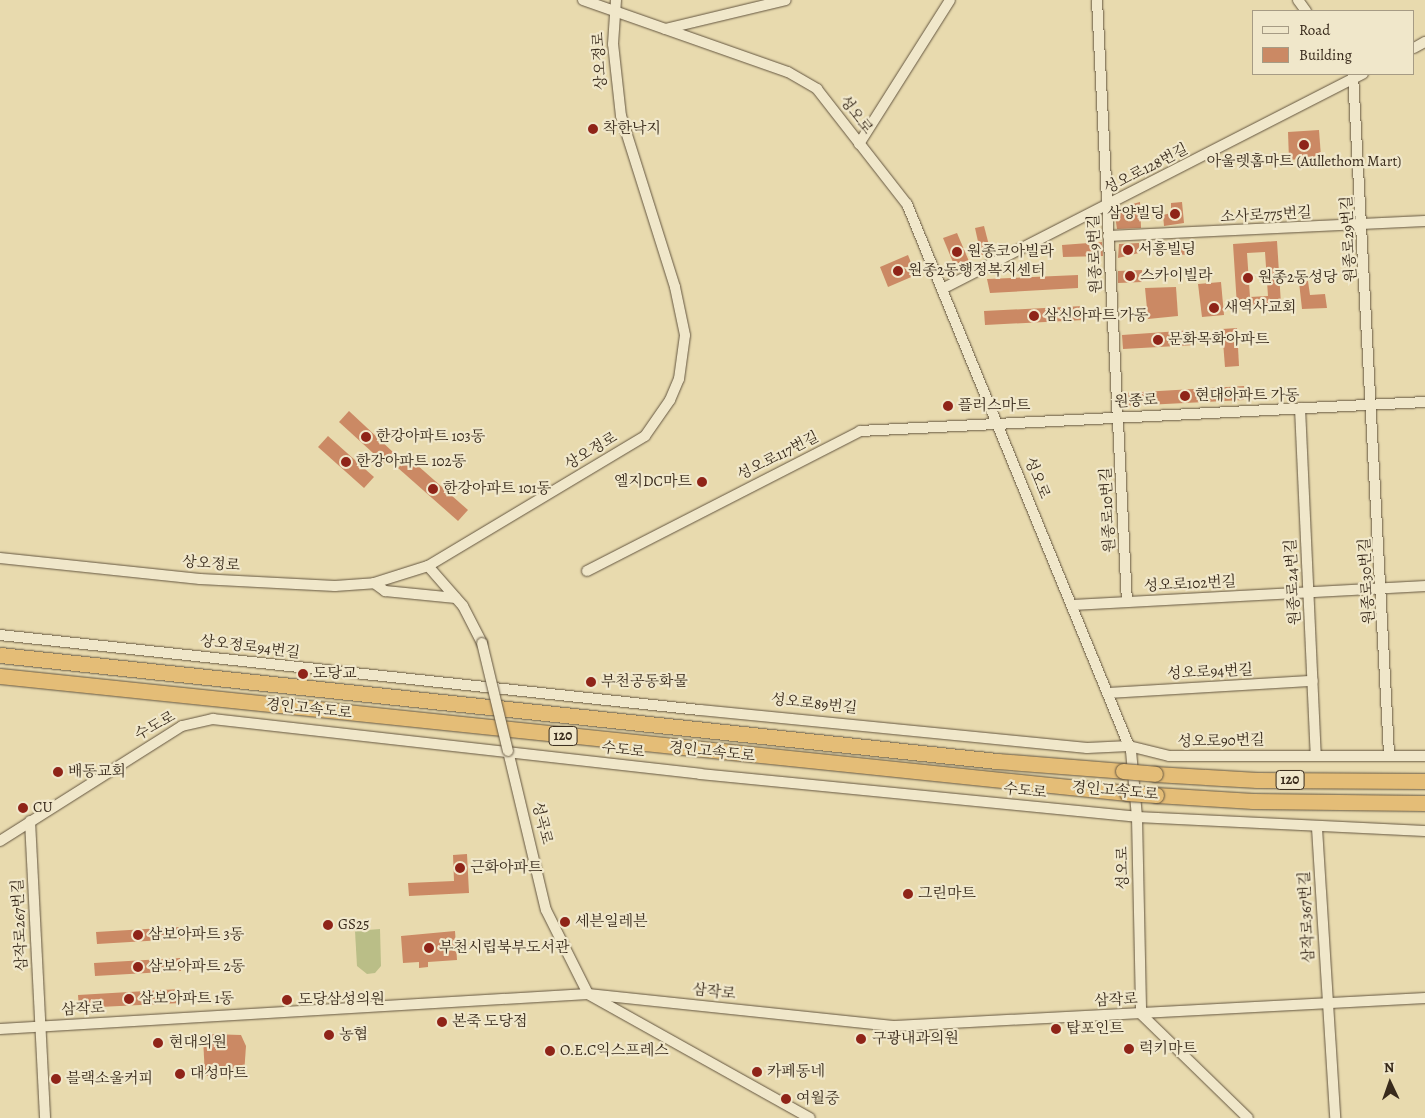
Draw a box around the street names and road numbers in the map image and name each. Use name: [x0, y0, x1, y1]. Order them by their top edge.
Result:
street label: 상오정로: [589, 32, 611, 90]
street label: 성오로: [836, 92, 876, 138]
street label: 성오로128번길: [1101, 140, 1191, 198]
street label: 원종로29번길: [1338, 195, 1360, 283]
street label: 소사로775번길: [1220, 204, 1312, 226]
street label: 원종로9번길: [1085, 214, 1105, 294]
street label: 원종로: [1114, 391, 1158, 411]
street label: 상오정로: [562, 428, 620, 474]
street label: 성오로117번길: [734, 428, 822, 484]
street label: 성오로: [1021, 454, 1053, 502]
street label: 원종로10번길: [1097, 467, 1119, 553]
street label: 원종로30번길: [1356, 537, 1378, 625]
street label: 원종로24번길: [1282, 538, 1304, 626]
street label: 상오정로: [181, 553, 241, 575]
street label: 성오로102번길: [1143, 573, 1237, 595]
street label: 상오정로94번길: [199, 632, 301, 662]
street label: 성오로94번길: [1167, 661, 1253, 683]
street label: 성오로89번길: [770, 691, 858, 717]
street label: 경인고속도로: [265, 696, 353, 722]
street label: 수도로: [132, 708, 178, 744]
road number: 120: [548, 724, 578, 748]
street label: 성오로90번길: [1177, 731, 1265, 751]
street label: 수도로: [600, 738, 646, 762]
street label: 경인고속도로: [668, 739, 756, 765]
road number: 120: [1275, 768, 1305, 792]
street label: 경인고속도로: [1071, 778, 1159, 804]
street label: 수도로: [1002, 780, 1048, 802]
street label: 성곡로: [528, 800, 556, 846]
street label: 성오로: [1114, 846, 1132, 890]
street label: 삼작로367번길: [1296, 871, 1318, 963]
street label: 삼작로267번길: [9, 878, 31, 972]
street label: 삼작로: [691, 981, 737, 1003]
street label: 삼작로: [1094, 990, 1138, 1010]
street label: 삼작로: [61, 999, 105, 1019]

